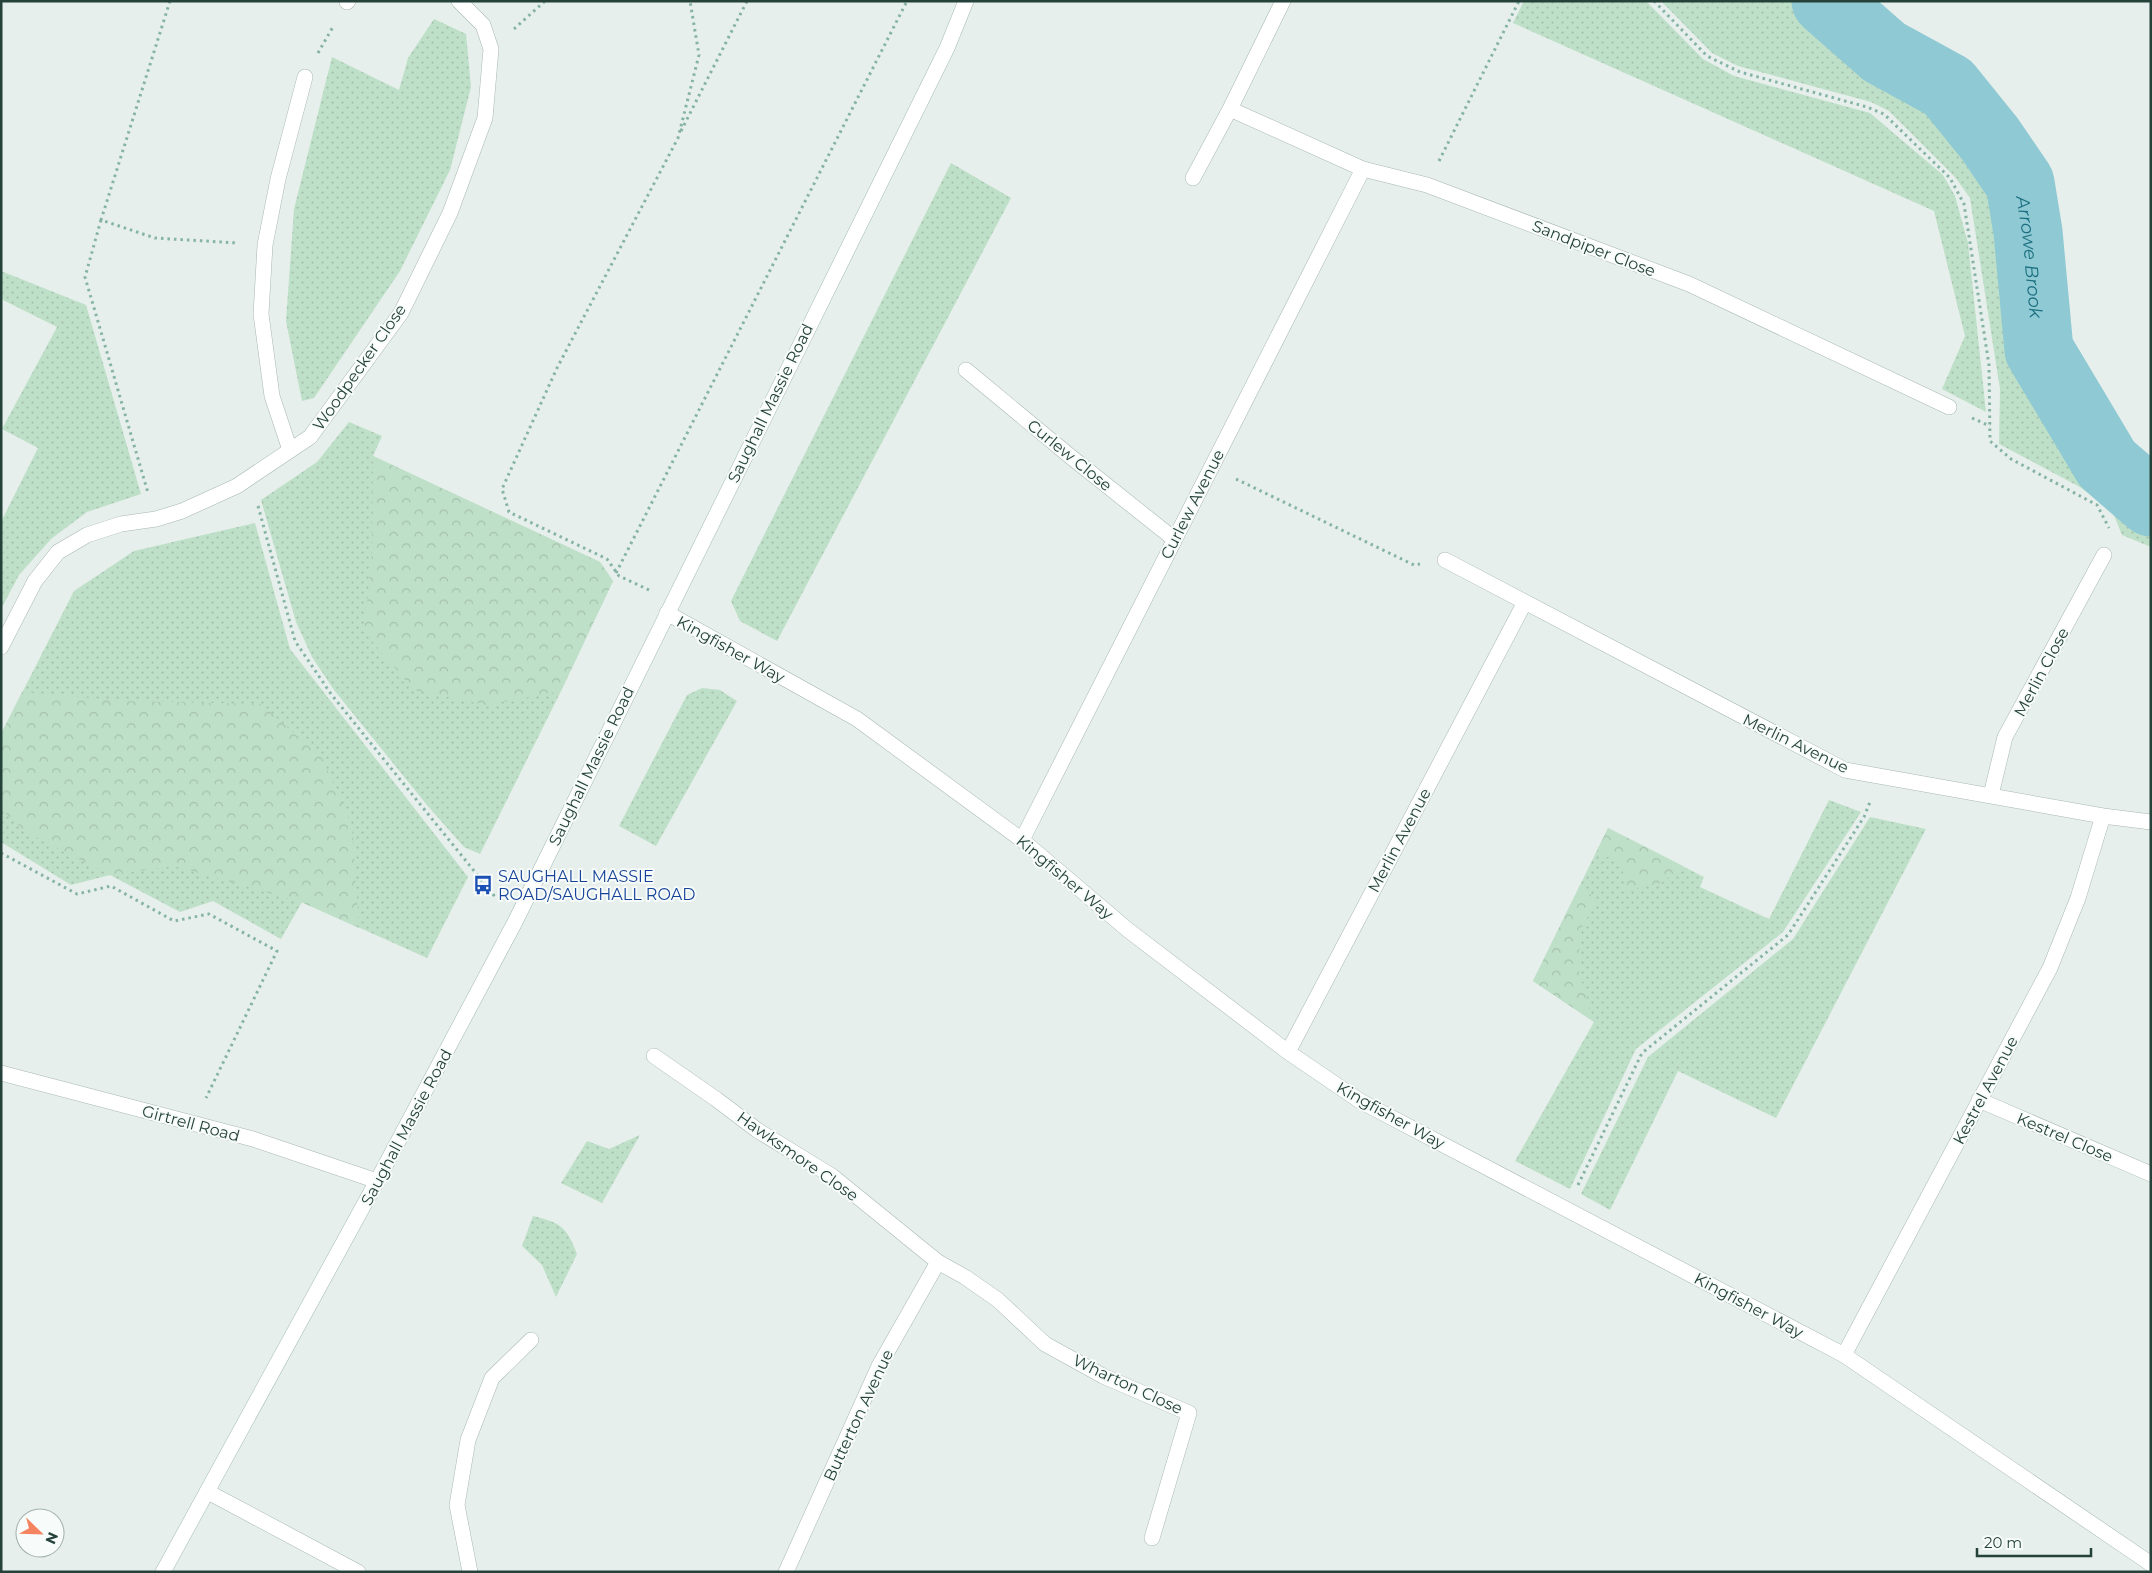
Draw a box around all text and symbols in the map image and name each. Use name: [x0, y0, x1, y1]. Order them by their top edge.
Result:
water label: Arrowe Brook: [2011, 193, 2047, 321]
street label: Sandpiper Close: [1530, 216, 1658, 281]
street label: Woodpecker Close: [309, 300, 410, 434]
street label: Saughall Massie Road: [724, 321, 817, 486]
street label: Curlew Close: [1024, 415, 1116, 495]
street label: Curlew Avenue: [1157, 446, 1228, 562]
street label: Kingfisher Way: [673, 612, 788, 687]
street label: Merlin Close: [2010, 625, 2073, 720]
street label: Saughall Massie Road: [545, 684, 638, 849]
street label: Merlin Avenue: [1740, 710, 1852, 777]
street label: Merlin Avenue: [1364, 785, 1435, 896]
street label: Kingfisher Way: [1012, 831, 1117, 924]
place label: SAUGHALL MASSIE ROAD/SAUGHALL ROAD: [498, 867, 695, 904]
bus stop icon: SAUGHALL MASSIE ROAD/SAUGHALL ROAD: [472, 874, 494, 896]
street label: Kestrel Avenue: [1949, 1033, 2022, 1148]
street label: Saughall Massie Road: [357, 1046, 456, 1209]
street label: Kingfisher Way: [1333, 1078, 1448, 1153]
street label: Girtrell Road: [140, 1101, 242, 1146]
street label: Hawksmore Close: [733, 1107, 862, 1205]
street label: Kestrel Close: [2014, 1109, 2116, 1166]
street label: Kingfisher Way: [1691, 1269, 1807, 1342]
street label: Butterton Avenue: [820, 1346, 897, 1484]
street label: Wharton Close: [1070, 1351, 1186, 1418]
north arrow: [15, 1508, 65, 1558]
scale bar: [1977, 1526, 2091, 1558]
text: N: [41, 1529, 62, 1547]
text: 20 m: [1984, 1533, 2022, 1552]

